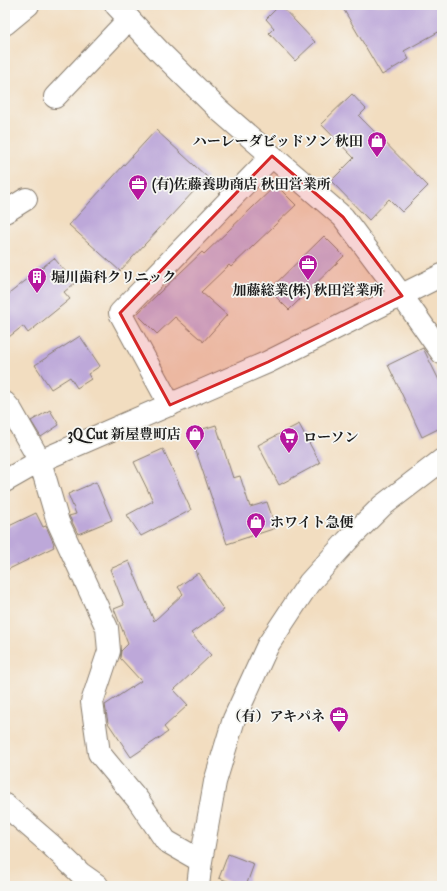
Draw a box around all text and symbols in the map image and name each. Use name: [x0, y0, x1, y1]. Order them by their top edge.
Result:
shop icon: ハーレーダビッドソン 秋田: [366, 130, 388, 158]
place label: ハーレーダビッドソン 秋田: [193, 133, 363, 150]
office icon: (有)佐藤養助商店 秋田営業所: [127, 173, 149, 201]
place label: (有)佐藤養助商店 秋田営業所: [152, 176, 331, 194]
office icon: 加藤総業(株) 秋田営業所: [297, 253, 319, 281]
building icon: 堀川歯科クリニック: [26, 266, 48, 294]
place label: 堀川歯科クリニック: [51, 269, 176, 286]
place label: 加藤総業(株) 秋田営業所: [233, 282, 383, 300]
shop icon: 3Q Cut 新屋豊町店: [184, 423, 206, 451]
place label: 3Q Cut 新屋豊町店: [68, 426, 181, 444]
supermarket icon: ローソン: [278, 426, 300, 454]
place label: ローソン: [303, 429, 358, 446]
shop icon: ホワイト急便: [245, 511, 267, 539]
place label: ホワイト急便: [270, 514, 354, 531]
office icon: （有）アキパネ: [328, 705, 350, 733]
place label: （有）アキパネ: [228, 708, 325, 725]

